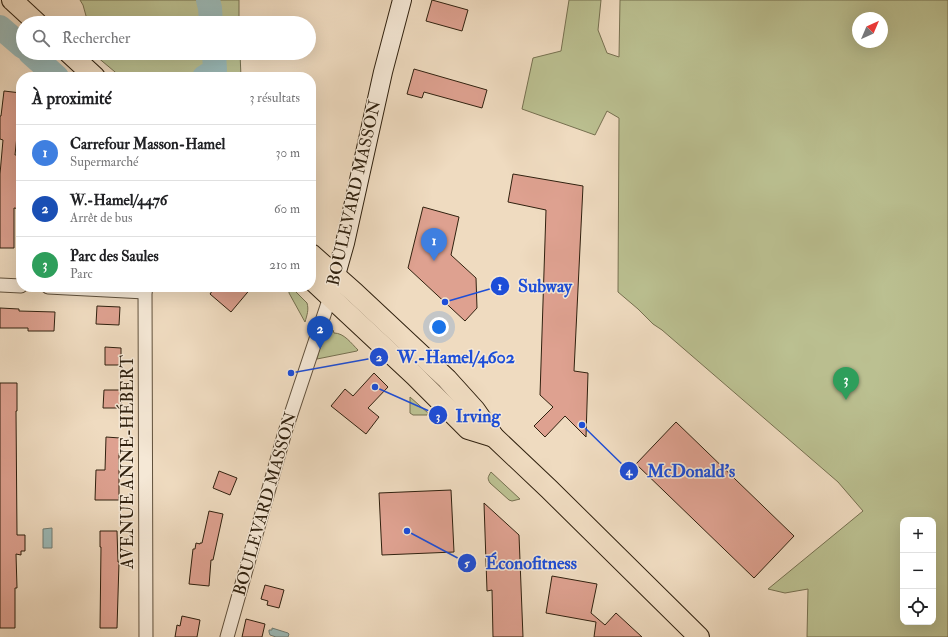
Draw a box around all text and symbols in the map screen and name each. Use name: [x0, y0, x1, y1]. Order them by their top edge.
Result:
north arrow: [852, 12, 888, 48]
search box: [16, 16, 316, 60]
icon: search: [30, 27, 52, 49]
text: Rechercher: [62, 29, 130, 48]
text: À proximité: [32, 88, 112, 109]
text: 3 résultats: [249, 90, 300, 106]
street label: BOULEVARD MASSON: [322, 97, 386, 288]
text: Carrefour Masson-Hamel: [70, 135, 225, 154]
text: 1: [43, 145, 47, 161]
text: 30 m: [276, 145, 300, 161]
text: Supermarché: [70, 154, 138, 170]
text: W.-Hamel/4476: [70, 191, 167, 210]
text: 2: [42, 201, 48, 217]
text: 60 m: [274, 201, 300, 217]
text: Arrêt de bus: [70, 210, 132, 226]
pin: 1: [421, 228, 447, 261]
text: Parc des Saules: [70, 247, 159, 266]
text: 3: [43, 257, 48, 273]
text: 210 m: [269, 257, 300, 273]
text: Parc: [70, 266, 93, 282]
callout: Subway: [490, 271, 580, 301]
text: Subway: [518, 275, 573, 298]
text: 1: [498, 279, 502, 294]
pin: 2: [307, 316, 333, 349]
your location: [429, 317, 449, 337]
callout: W.-Hamel/4602: [369, 342, 523, 372]
text: W.-Hamel/4602: [396, 346, 515, 369]
text: 2: [376, 350, 382, 365]
street label: AVENUE ANNE-HÉBERT: [116, 355, 138, 570]
pin: 3: [833, 367, 859, 400]
callout: Irving: [428, 400, 509, 430]
text: Irving: [456, 405, 502, 428]
street label: BOULEVARD MASSON: [229, 409, 301, 598]
text: 3: [436, 409, 441, 424]
callout: McDonald's: [619, 456, 743, 486]
text: McDonald's: [646, 460, 735, 483]
text: 4: [625, 464, 634, 479]
map controls: [900, 517, 936, 625]
button: +: [900, 517, 936, 553]
callout: Éconofitness: [457, 548, 585, 578]
text: Éconofitness: [485, 551, 577, 575]
button: −: [900, 553, 936, 589]
text: 5: [464, 556, 470, 571]
button: locate: [900, 589, 936, 625]

